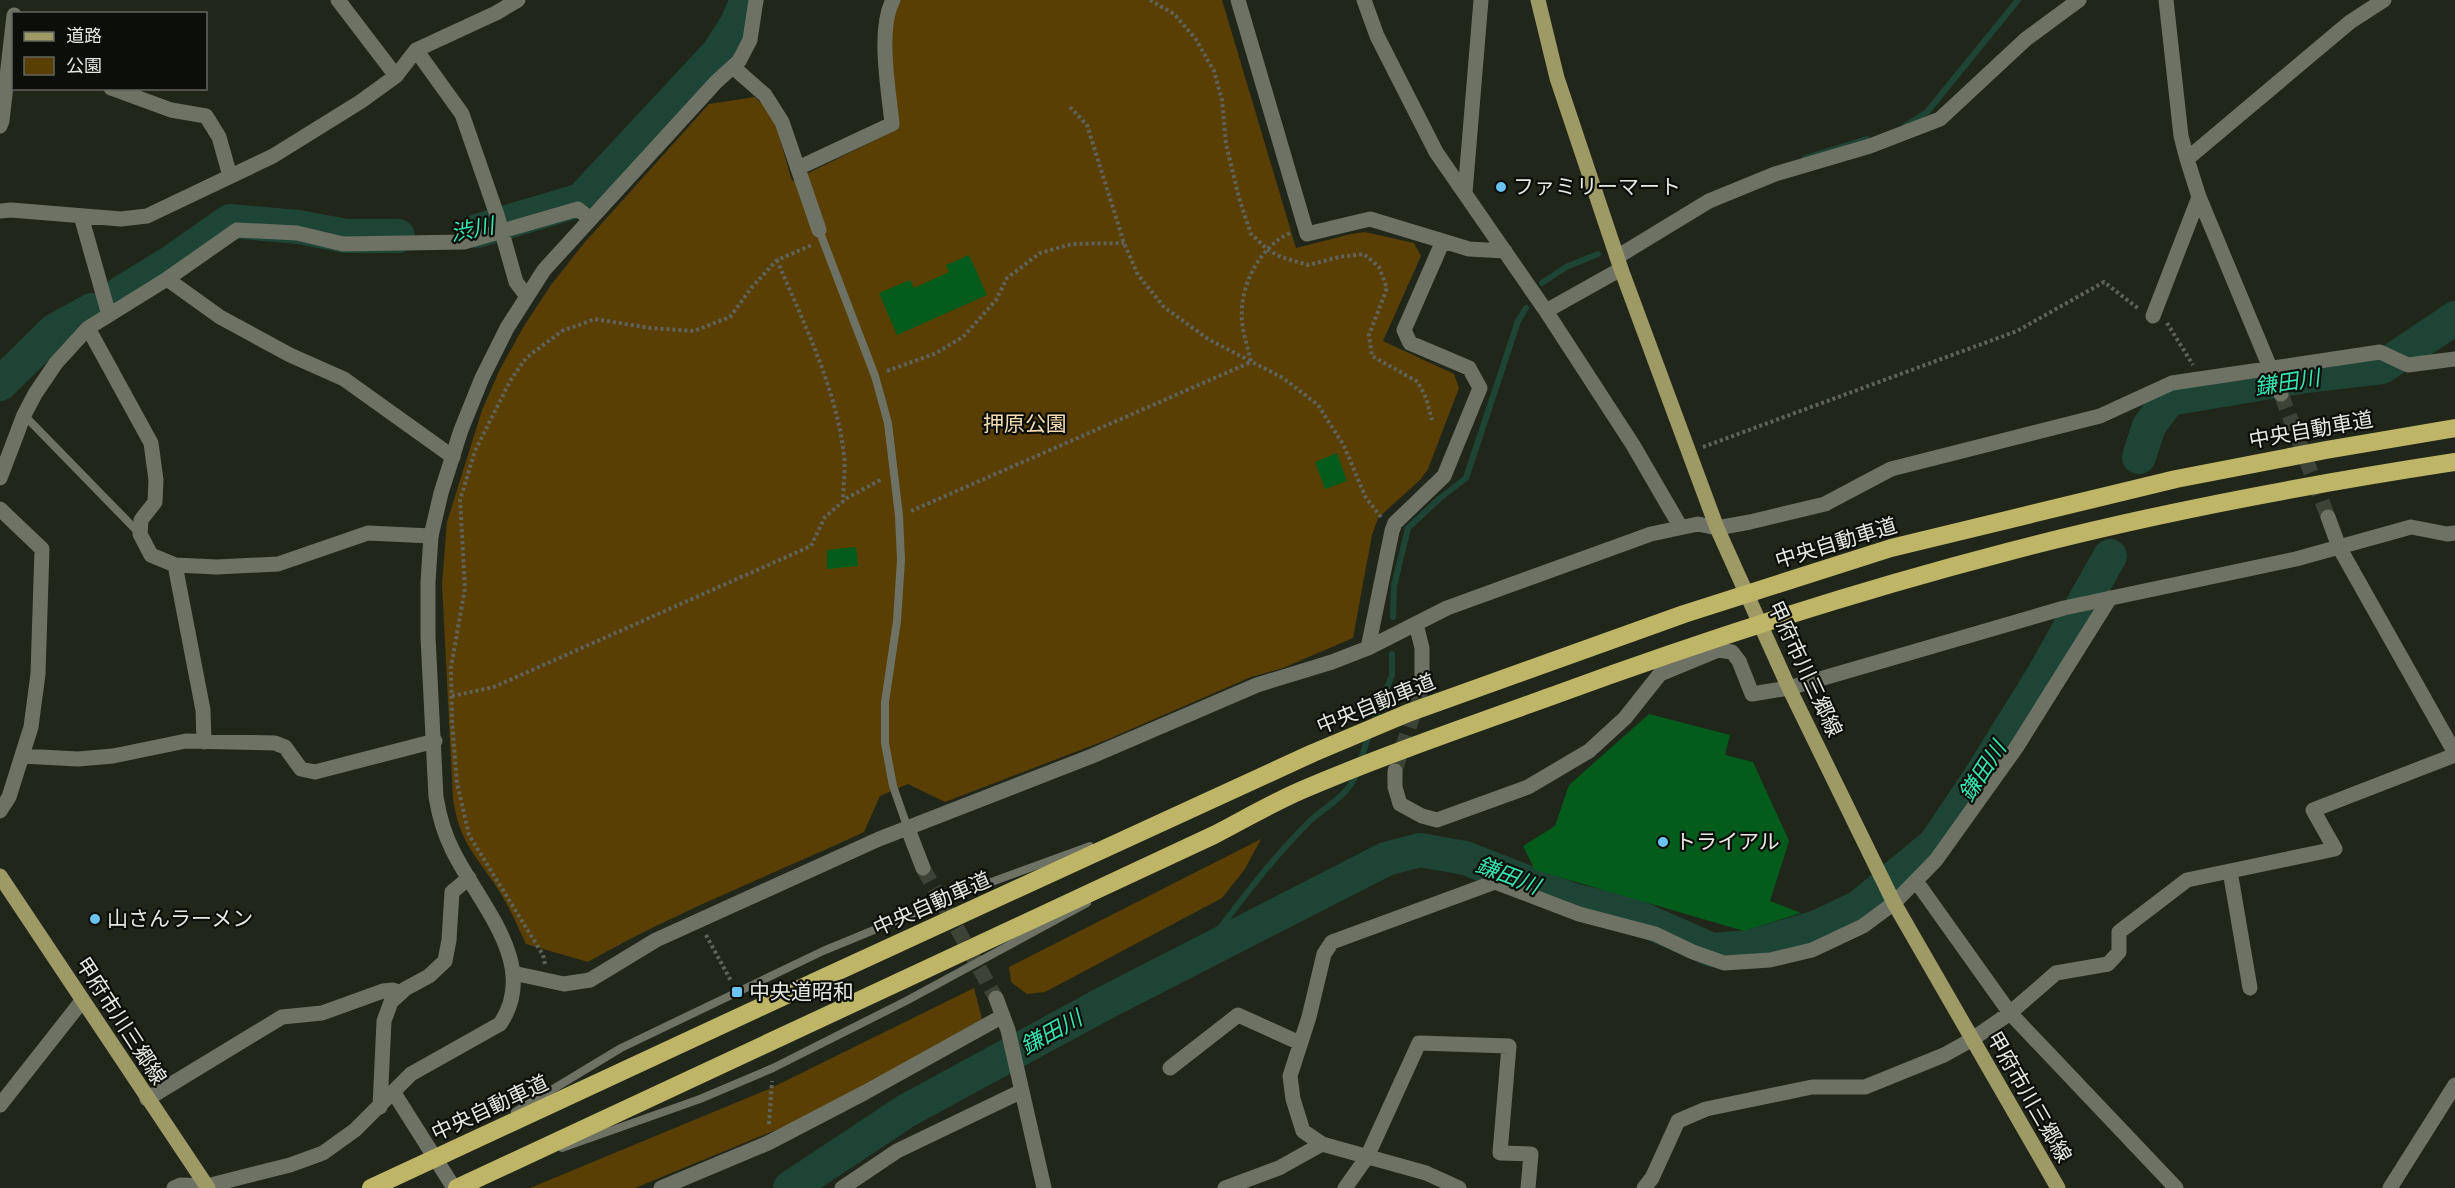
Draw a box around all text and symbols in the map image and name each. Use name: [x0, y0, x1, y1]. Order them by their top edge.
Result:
legend: [12, 12, 207, 90]
text: 道路: [66, 24, 102, 47]
text: 公園: [66, 54, 102, 77]
place label: ファミリーマート: [1513, 173, 1681, 199]
marker: ファミリーマート: [1494, 180, 1508, 194]
water label: 渋川: [448, 211, 498, 247]
water label: 鎌田川: [2252, 363, 2324, 401]
street label: 中央自動車道: [2247, 405, 2375, 453]
park label: 押原公園: [983, 410, 1067, 436]
street label: 中央自動車道: [1772, 511, 1900, 573]
street label: 甲府市川三郷線: [1763, 596, 1849, 741]
street label: 中央自動車道: [1312, 667, 1439, 739]
water label: 鎌田川: [1952, 734, 2013, 806]
place label: トライアル: [1675, 828, 1780, 854]
marker: トライアル: [1656, 835, 1670, 849]
water label: 鎌田川: [1472, 850, 1546, 901]
street label: 中央自動車道: [869, 866, 994, 941]
place label: 山さんラーメン: [107, 905, 253, 931]
marker: 山さんラーメン: [88, 912, 102, 926]
street label: 甲府市川三郷線: [71, 952, 173, 1089]
place label: 中央道昭和: [749, 978, 854, 1004]
marker: 中央道昭和: [730, 985, 744, 999]
water label: 鎌田川: [1015, 1003, 1088, 1060]
street label: 甲府市川三郷線: [1982, 1026, 2078, 1167]
street label: 中央自動車道: [427, 1069, 552, 1146]

